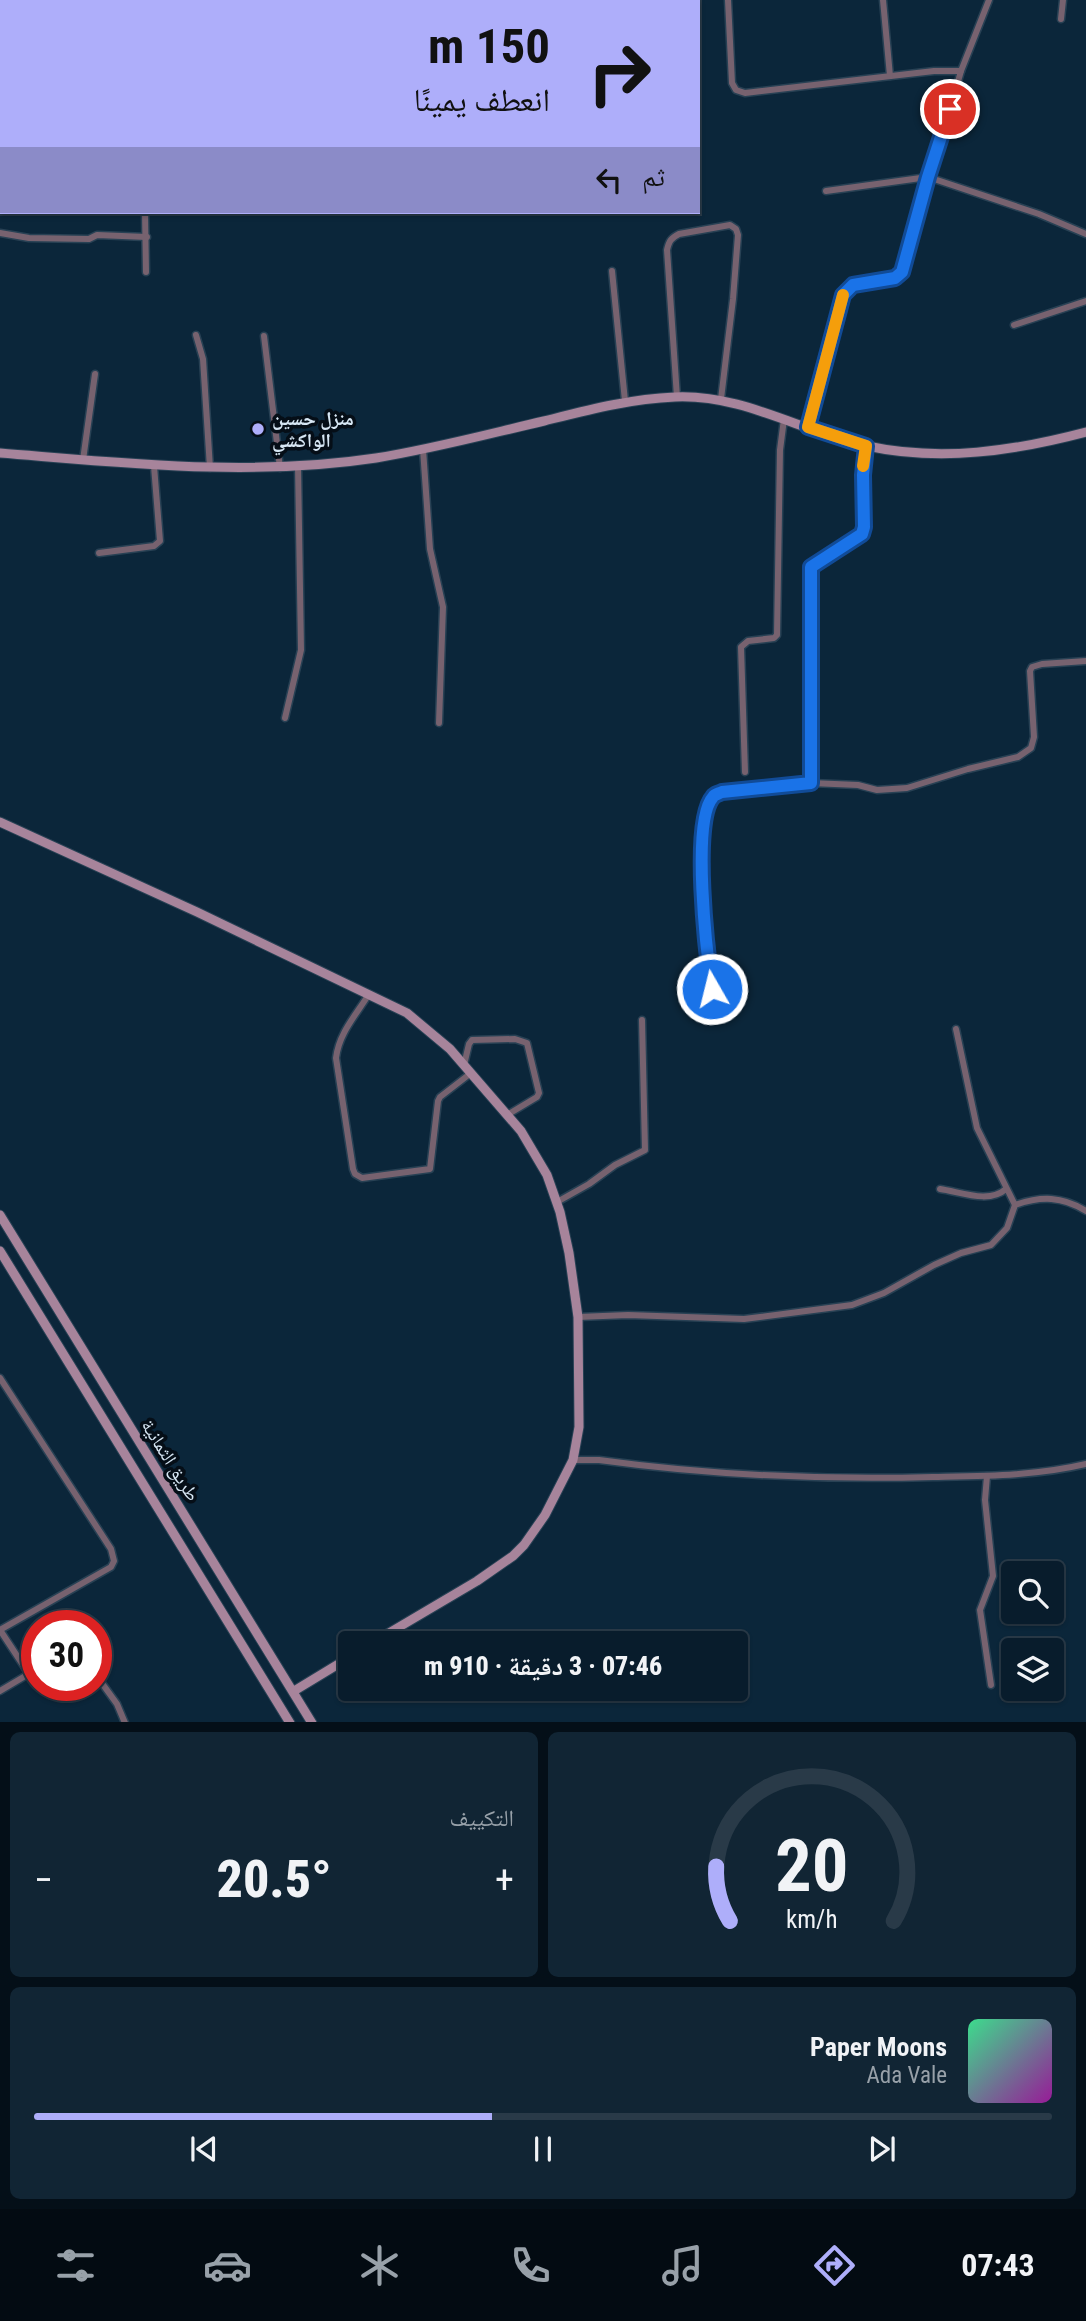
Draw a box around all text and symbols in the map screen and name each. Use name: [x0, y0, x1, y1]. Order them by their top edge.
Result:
text: 150 m: [428, 18, 550, 75]
icon: right: [574, 28, 665, 119]
pin: [920, 79, 980, 139]
text: انعطف يمينًا: [414, 81, 550, 119]
icon: arrive: [931, 90, 969, 128]
icon: left: [590, 161, 628, 199]
text: ثم: [642, 162, 665, 192]
place label: منزل حسين الواكشي: [272, 407, 354, 456]
marker: منزل حسين الواكشي: [250, 421, 266, 437]
position arrow: [675, 952, 749, 1026]
street label: طريق الثمانية: [136, 1415, 205, 1505]
map controls: [1001, 1561, 1064, 1701]
button: search: [1001, 1561, 1064, 1624]
speed limit sign: 30: [21, 1610, 112, 1701]
button: layers: [1001, 1638, 1064, 1701]
text: 07:46 · 3 دقيقة · 910 m: [424, 1651, 662, 1681]
text: التكييف: [449, 1805, 514, 1832]
text: 20: [775, 1823, 849, 1909]
text: 20.5°: [216, 1849, 332, 1910]
text: −: [34, 1858, 53, 1902]
text: +: [495, 1858, 514, 1902]
text: km/h: [786, 1904, 838, 1933]
text: Paper Moons: [810, 2032, 947, 2062]
text: Ada Vale: [867, 2062, 947, 2089]
icon: previous: [185, 2130, 223, 2168]
icon: pause: [524, 2130, 562, 2168]
icon: next: [863, 2130, 901, 2168]
icon: filters: [51, 2241, 100, 2290]
icon: car: [203, 2241, 252, 2290]
icon: climate: [355, 2241, 404, 2290]
icon: phone: [506, 2241, 555, 2290]
icon: music: [658, 2241, 707, 2290]
icon: directions: [810, 2241, 859, 2290]
text: 07:43: [961, 2246, 1035, 2284]

